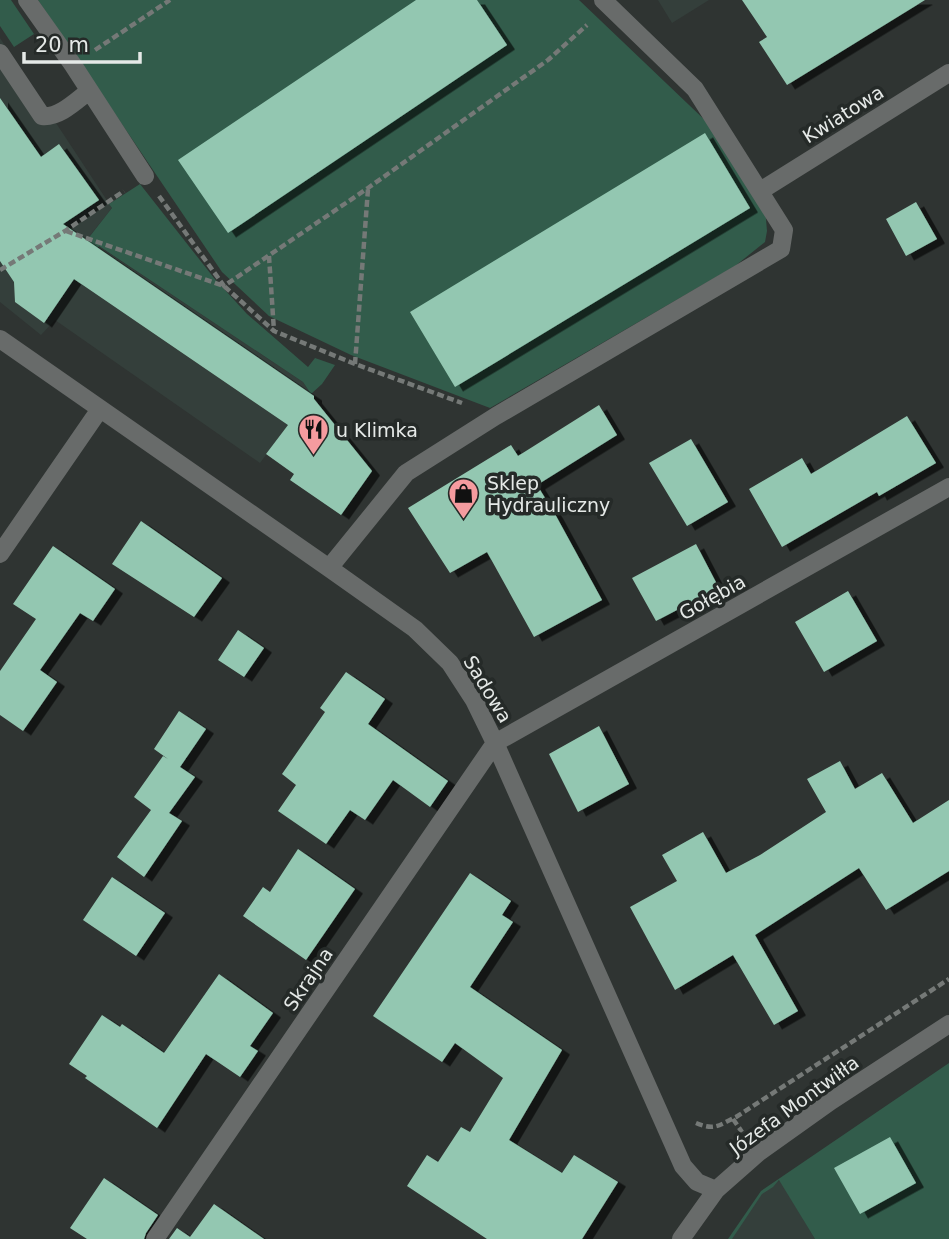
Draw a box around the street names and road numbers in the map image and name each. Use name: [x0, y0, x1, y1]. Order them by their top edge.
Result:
street label: Kwiatowa: [799, 81, 887, 147]
street label: Gołębia: [675, 570, 749, 624]
street label: Sadowa: [459, 651, 517, 727]
street label: Skrajna: [279, 943, 337, 1015]
street label: Józefa Montwiłła: [724, 1051, 863, 1160]

